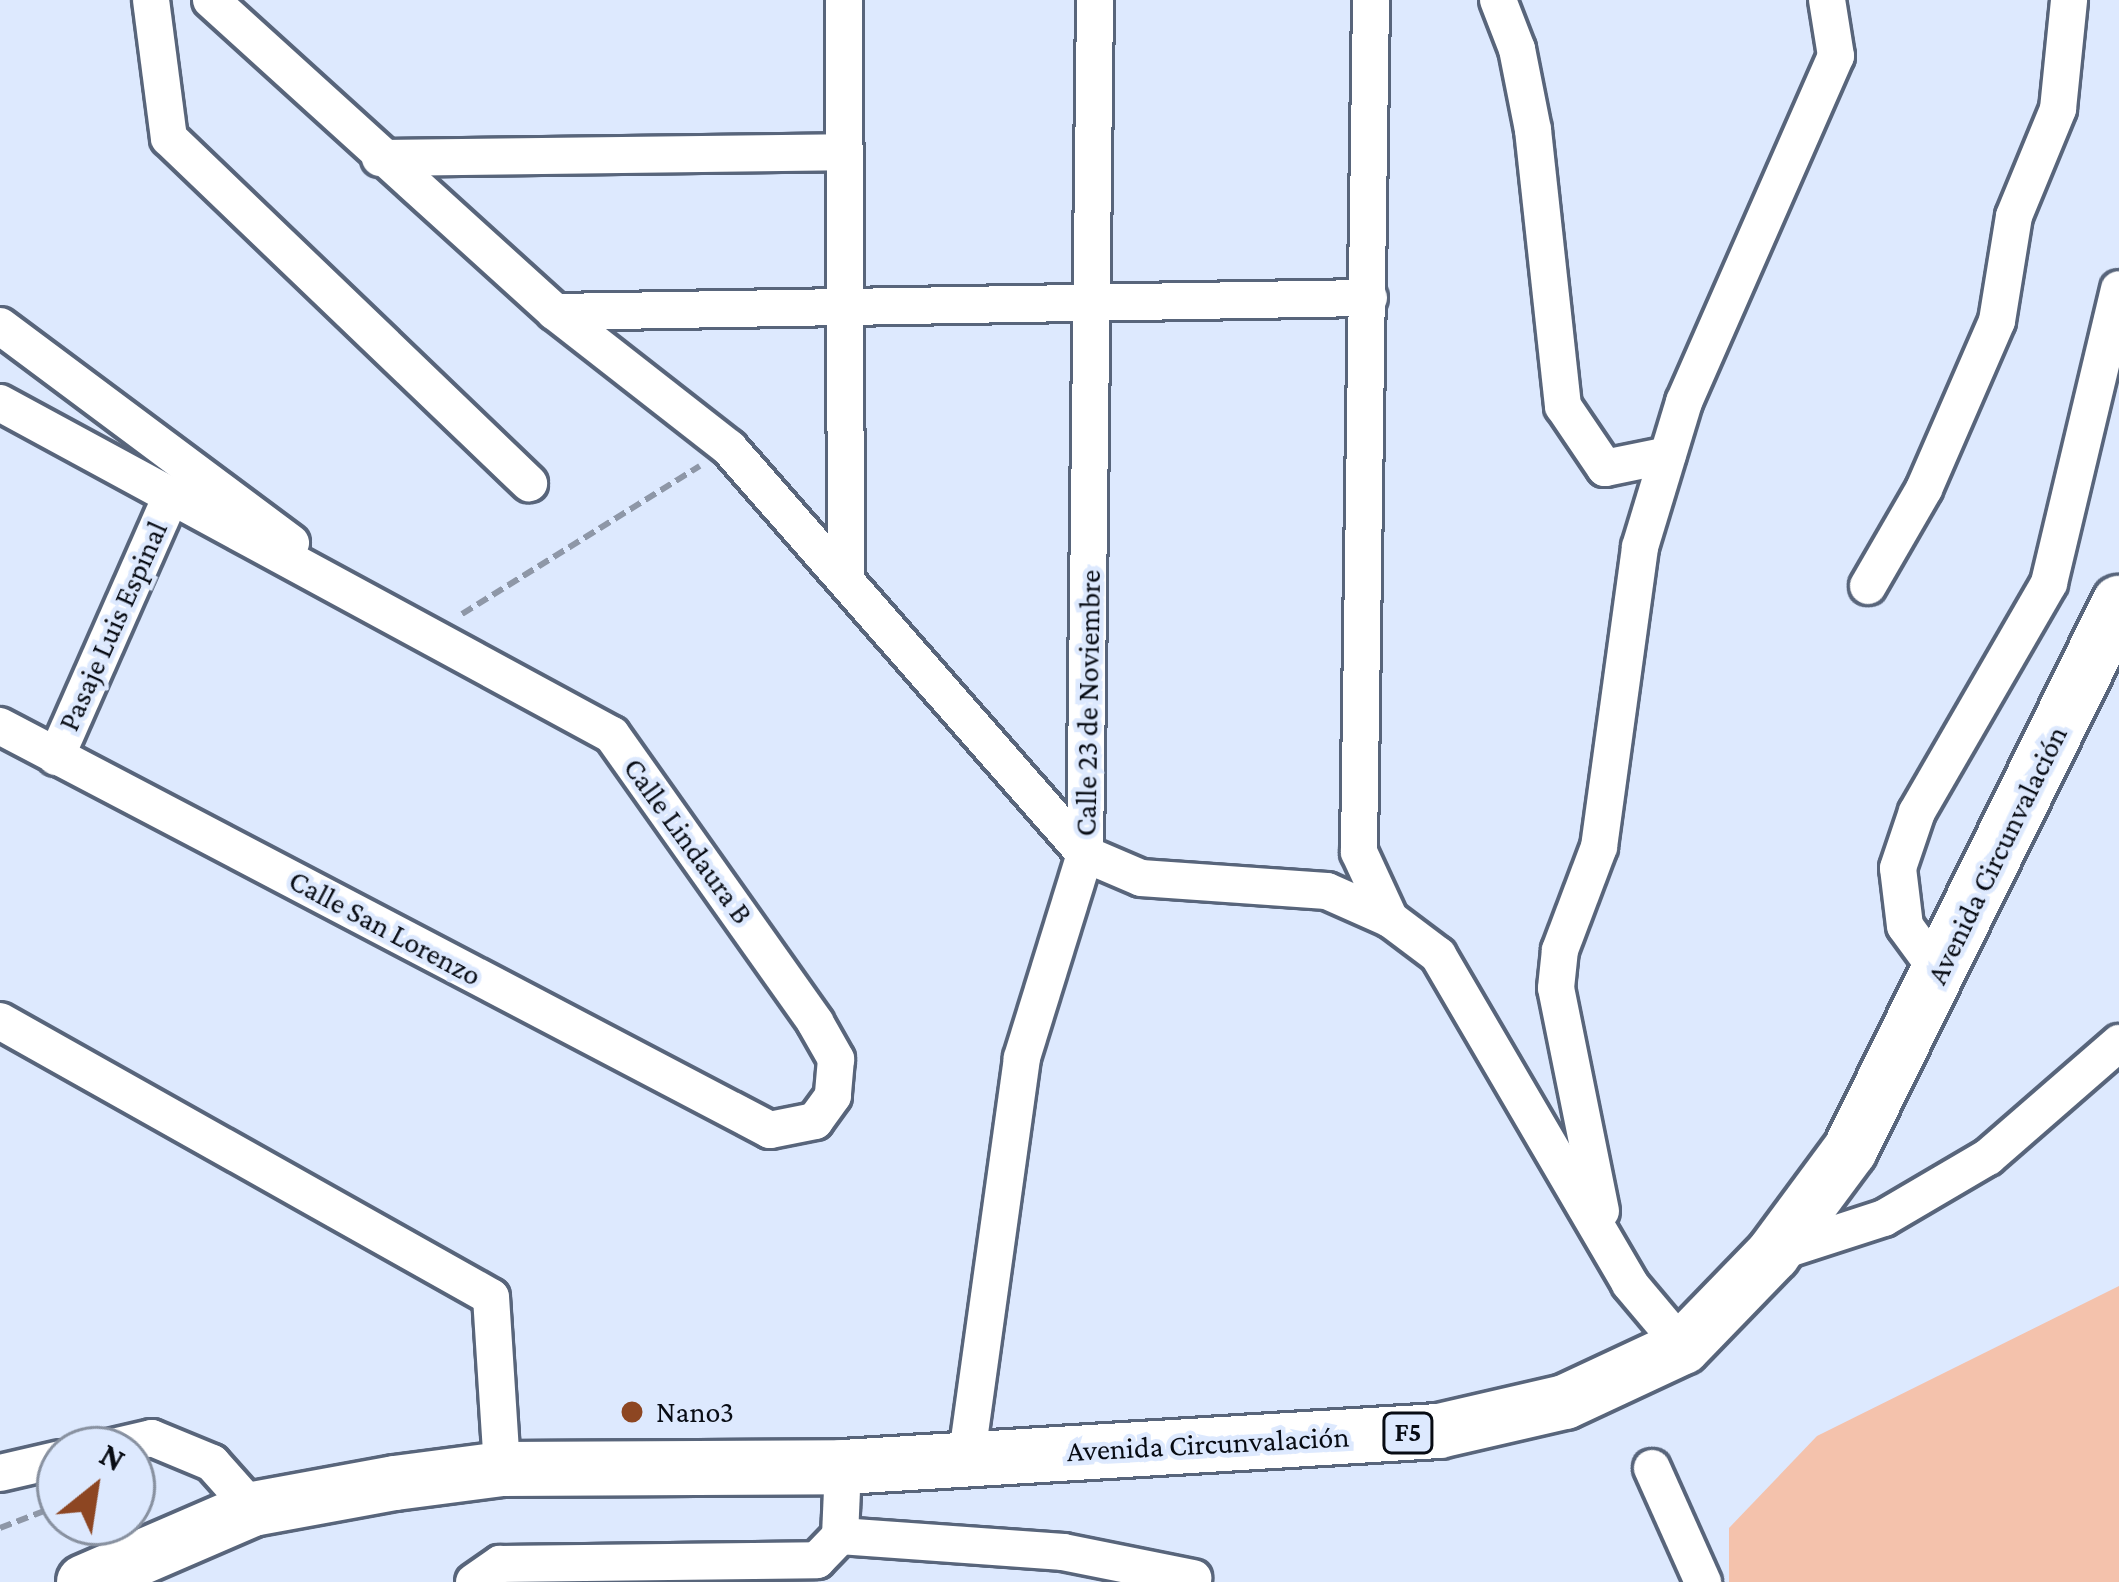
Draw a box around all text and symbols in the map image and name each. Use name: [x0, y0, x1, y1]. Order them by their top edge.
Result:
street label: Pasaje Luis Espinal: [51, 516, 175, 736]
street label: Calle 23 de Noviembre: [1068, 569, 1108, 837]
street label: Avenida Circunvalación: [1919, 720, 2075, 990]
street label: Calle Lindaura B: [616, 751, 760, 931]
street label: Calle San Lorenzo: [283, 862, 487, 994]
place label: Nano3: [656, 1394, 734, 1430]
marker: Nano3: [619, 1399, 645, 1425]
road number: F5: [1381, 1412, 1435, 1454]
street label: Avenida Circunvalación: [1066, 1419, 1350, 1469]
north arrow: [36, 1426, 156, 1546]
text: N: [94, 1435, 132, 1479]

